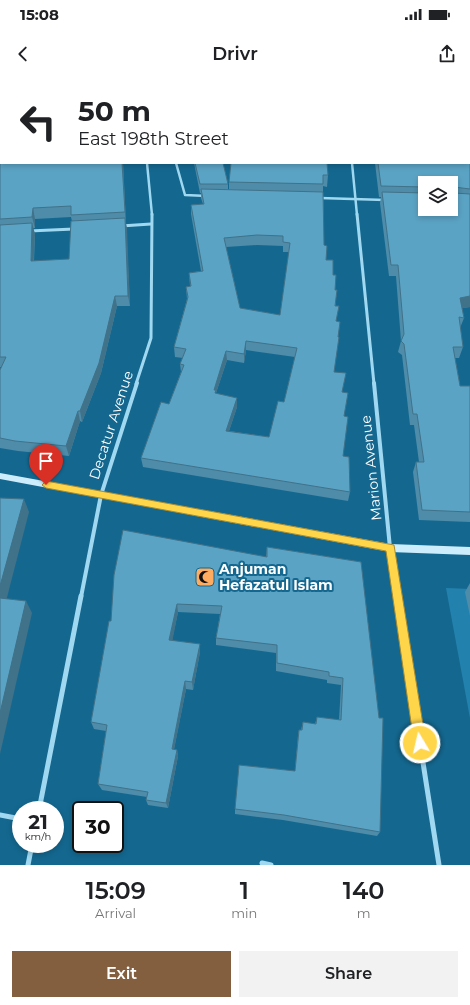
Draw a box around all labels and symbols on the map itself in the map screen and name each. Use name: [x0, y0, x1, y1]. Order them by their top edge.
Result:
street label: Decatur Avenue: [85, 368, 137, 482]
street label: Marion Avenue: [357, 415, 385, 521]
pin: [29, 444, 63, 485]
place label: Anjuman Hefazatul Islam: [218, 560, 333, 594]
mosque icon: Anjuman Hefazatul Islam: [194, 566, 216, 588]
position arrow: [399, 722, 441, 764]
speed limit sign: 30: [72, 801, 124, 853]

